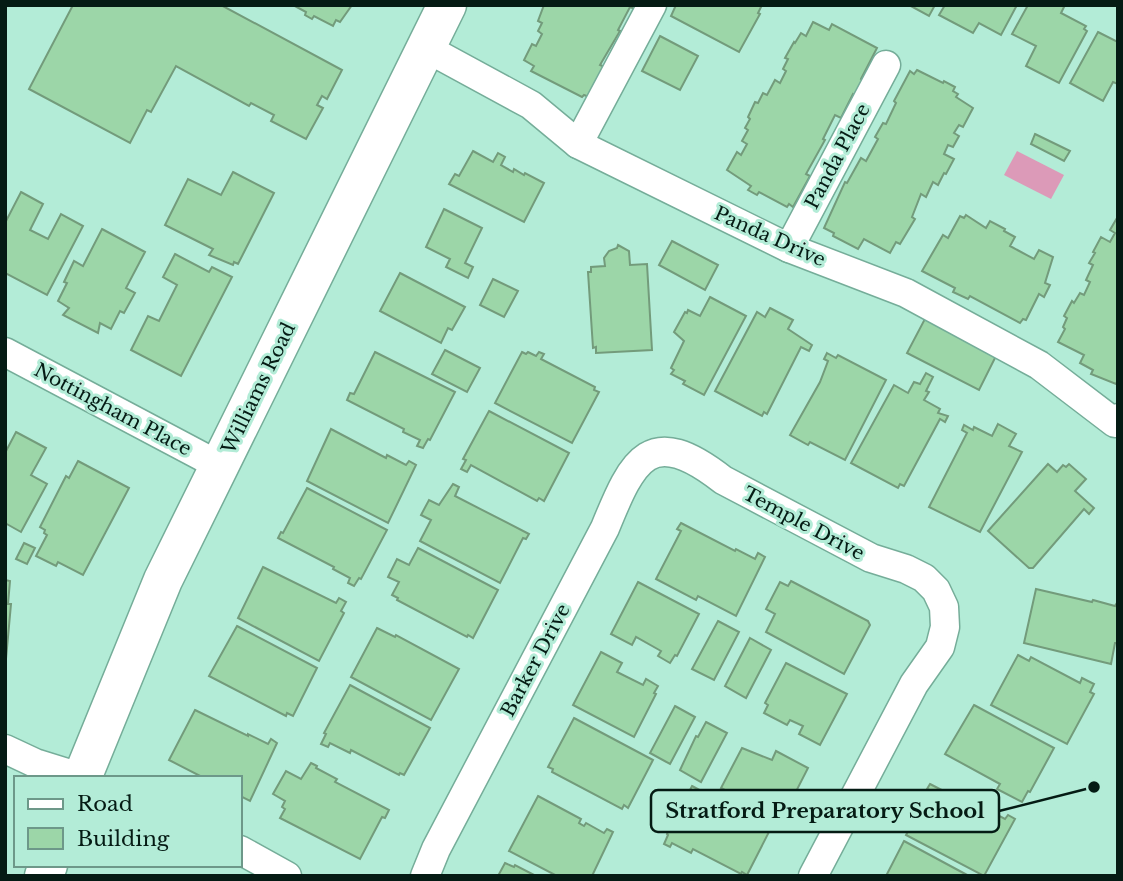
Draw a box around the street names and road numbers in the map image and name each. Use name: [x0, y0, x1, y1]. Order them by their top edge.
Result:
street label: Panda Place: [800, 100, 875, 213]
street label: Panda Drive: [711, 202, 829, 271]
street label: Williams Road: [216, 319, 300, 458]
street label: Nottingham Place: [30, 358, 195, 461]
street label: Temple Drive: [739, 482, 868, 565]
street label: Barker Drive: [496, 600, 575, 721]

